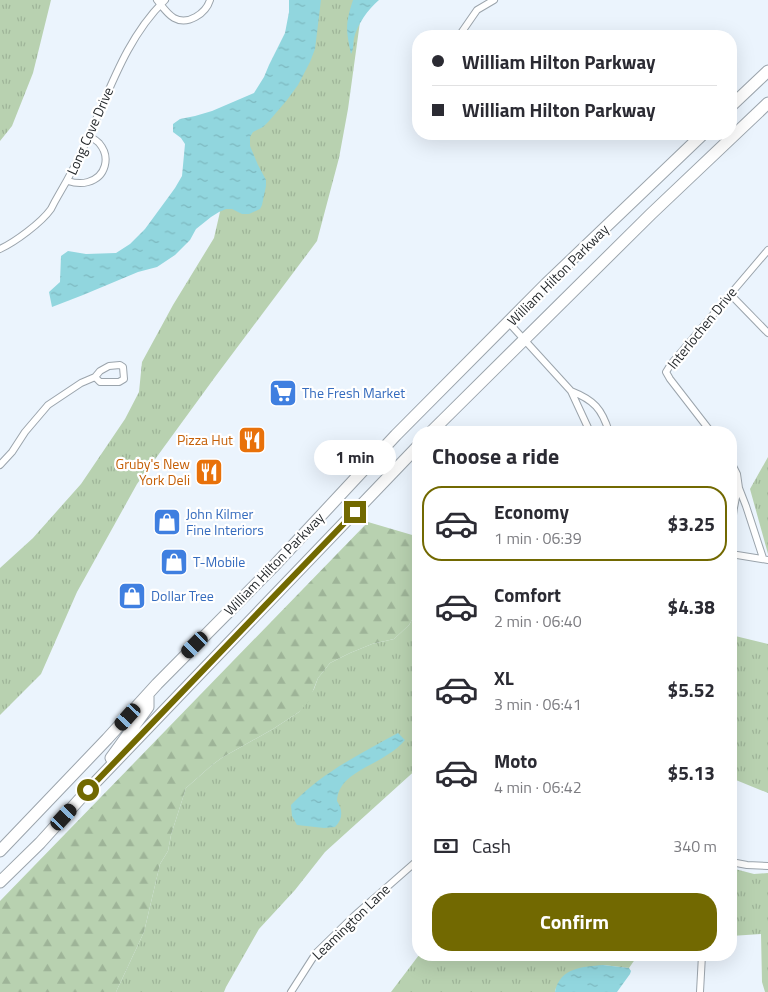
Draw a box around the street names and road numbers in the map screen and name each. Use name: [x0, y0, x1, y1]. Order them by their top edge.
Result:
street label: Long Cove Drive: [61, 84, 118, 178]
street label: William Hilton Parkway: [502, 219, 614, 330]
street label: Interlochen Drive: [662, 282, 741, 373]
street label: William Hilton Parkway: [219, 507, 329, 620]
street label: Leamington Lane: [307, 879, 394, 964]

